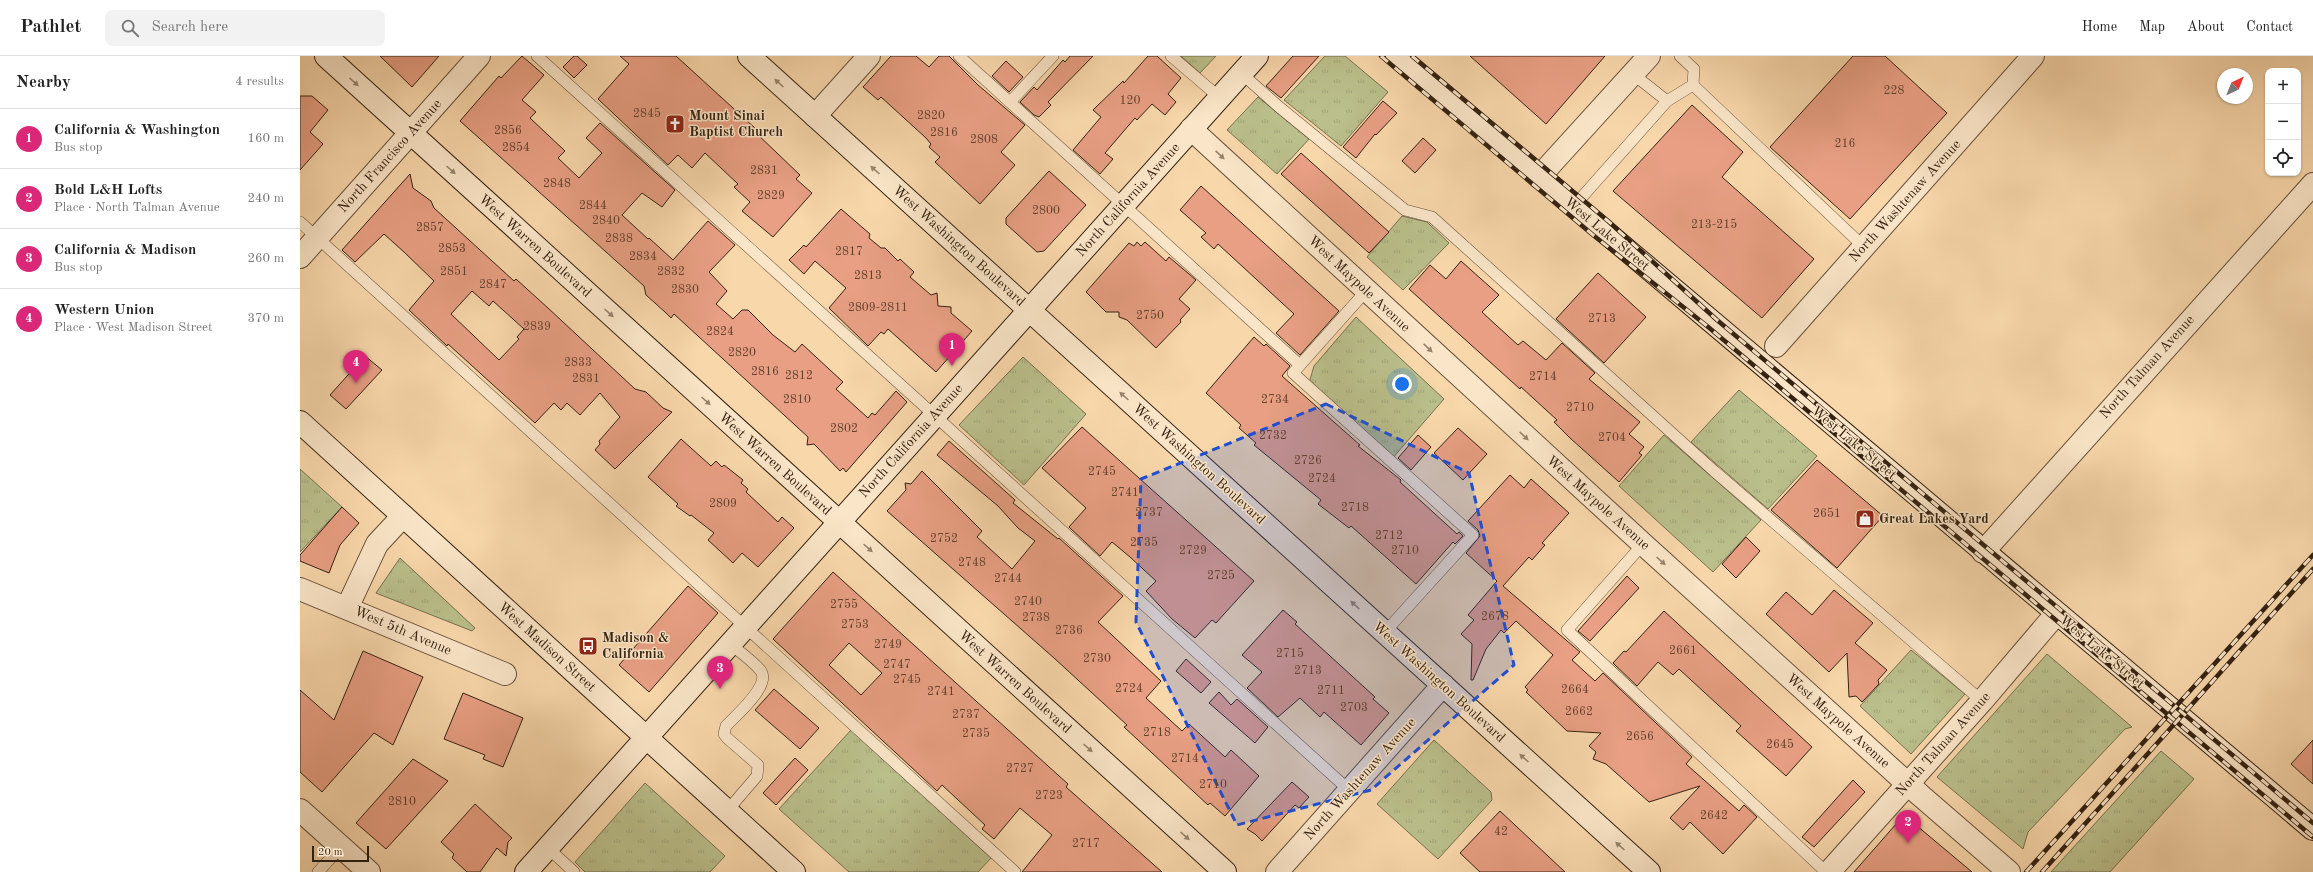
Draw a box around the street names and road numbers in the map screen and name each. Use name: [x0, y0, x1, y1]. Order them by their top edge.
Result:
street label: North Francisco Avenue: [336, 97, 444, 215]
street label: North Washtenaw Avenue: [1847, 137, 1963, 265]
street label: North California Avenue: [1073, 140, 1183, 260]
street label: West Washington Boulevard: [890, 183, 1028, 309]
street label: West Warren Boulevard: [476, 192, 594, 300]
street label: West Lake Street: [1562, 195, 1652, 273]
street label: West Maypole Avenue: [1305, 233, 1413, 335]
street label: North Talman Avenue: [2097, 313, 2197, 421]
street label: North California Avenue: [856, 381, 966, 501]
street label: West Washington Boulevard: [1130, 401, 1268, 527]
street label: West Lake Street: [1809, 404, 1899, 482]
street label: West Warren Boulevard: [716, 410, 834, 518]
street label: West Maypole Avenue: [1544, 453, 1652, 553]
street label: West Madison Street: [495, 600, 599, 695]
street label: West 5th Avenue: [352, 604, 454, 658]
street label: West Lake Street: [2057, 613, 2147, 691]
street label: West Washington Boulevard: [1370, 619, 1508, 745]
street label: West Warren Boulevard: [956, 628, 1074, 736]
street label: West Maypole Avenue: [1784, 671, 1892, 771]
street label: North Talman Avenue: [1893, 690, 1993, 798]
street label: North Washtenaw Avenue: [1302, 715, 1418, 843]

